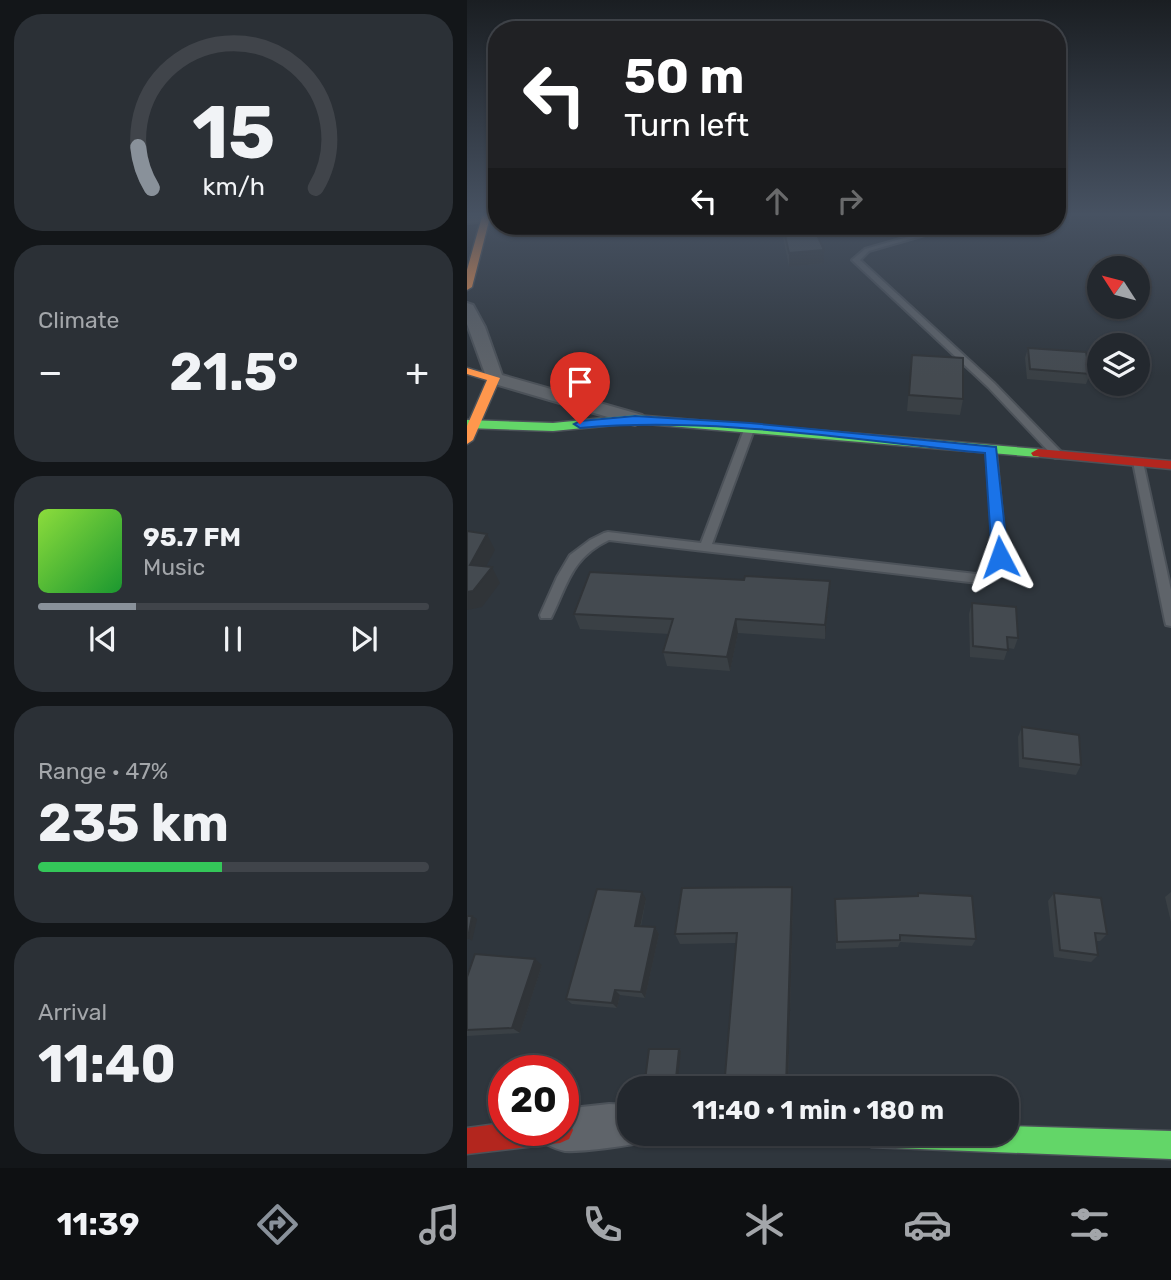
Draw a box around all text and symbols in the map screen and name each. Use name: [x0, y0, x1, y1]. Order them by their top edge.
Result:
text: 50 m: [624, 47, 744, 105]
icon: left: [509, 49, 600, 140]
text: 15: [192, 91, 275, 177]
text: Turn left: [624, 106, 749, 144]
text: km/h: [202, 172, 265, 201]
icon: left: [685, 182, 723, 220]
icon: ahead: [758, 182, 796, 220]
icon: right: [831, 182, 869, 220]
north arrow: [1087, 256, 1149, 318]
map controls: [1087, 256, 1150, 396]
text: Climate: [38, 306, 119, 334]
button: layers: [1087, 333, 1150, 396]
text: 21.5°: [169, 341, 299, 403]
text: −: [38, 349, 63, 395]
text: +: [405, 349, 429, 395]
pin: [550, 352, 610, 424]
icon: arrive: [561, 363, 599, 401]
position arrow: [963, 520, 1037, 594]
text: 95.7 FM: [143, 522, 241, 553]
text: Music: [143, 553, 205, 581]
icon: previous: [84, 620, 122, 658]
icon: pause: [214, 620, 252, 658]
icon: next: [345, 620, 383, 658]
text: Range · 47%: [38, 757, 168, 785]
text: 235 km: [38, 792, 229, 854]
text: Arrival: [38, 998, 107, 1026]
text: 11:40: [38, 1033, 176, 1095]
speed limit sign: 20: [488, 1055, 579, 1146]
text: 11:40 · 1 min · 180 m: [692, 1095, 944, 1126]
icon: directions: [253, 1200, 302, 1249]
icon: music: [415, 1200, 464, 1249]
icon: phone: [578, 1200, 627, 1249]
icon: climate: [740, 1200, 789, 1249]
icon: car: [903, 1200, 952, 1249]
icon: filters: [1065, 1200, 1114, 1249]
text: 11:39: [57, 1205, 139, 1243]

